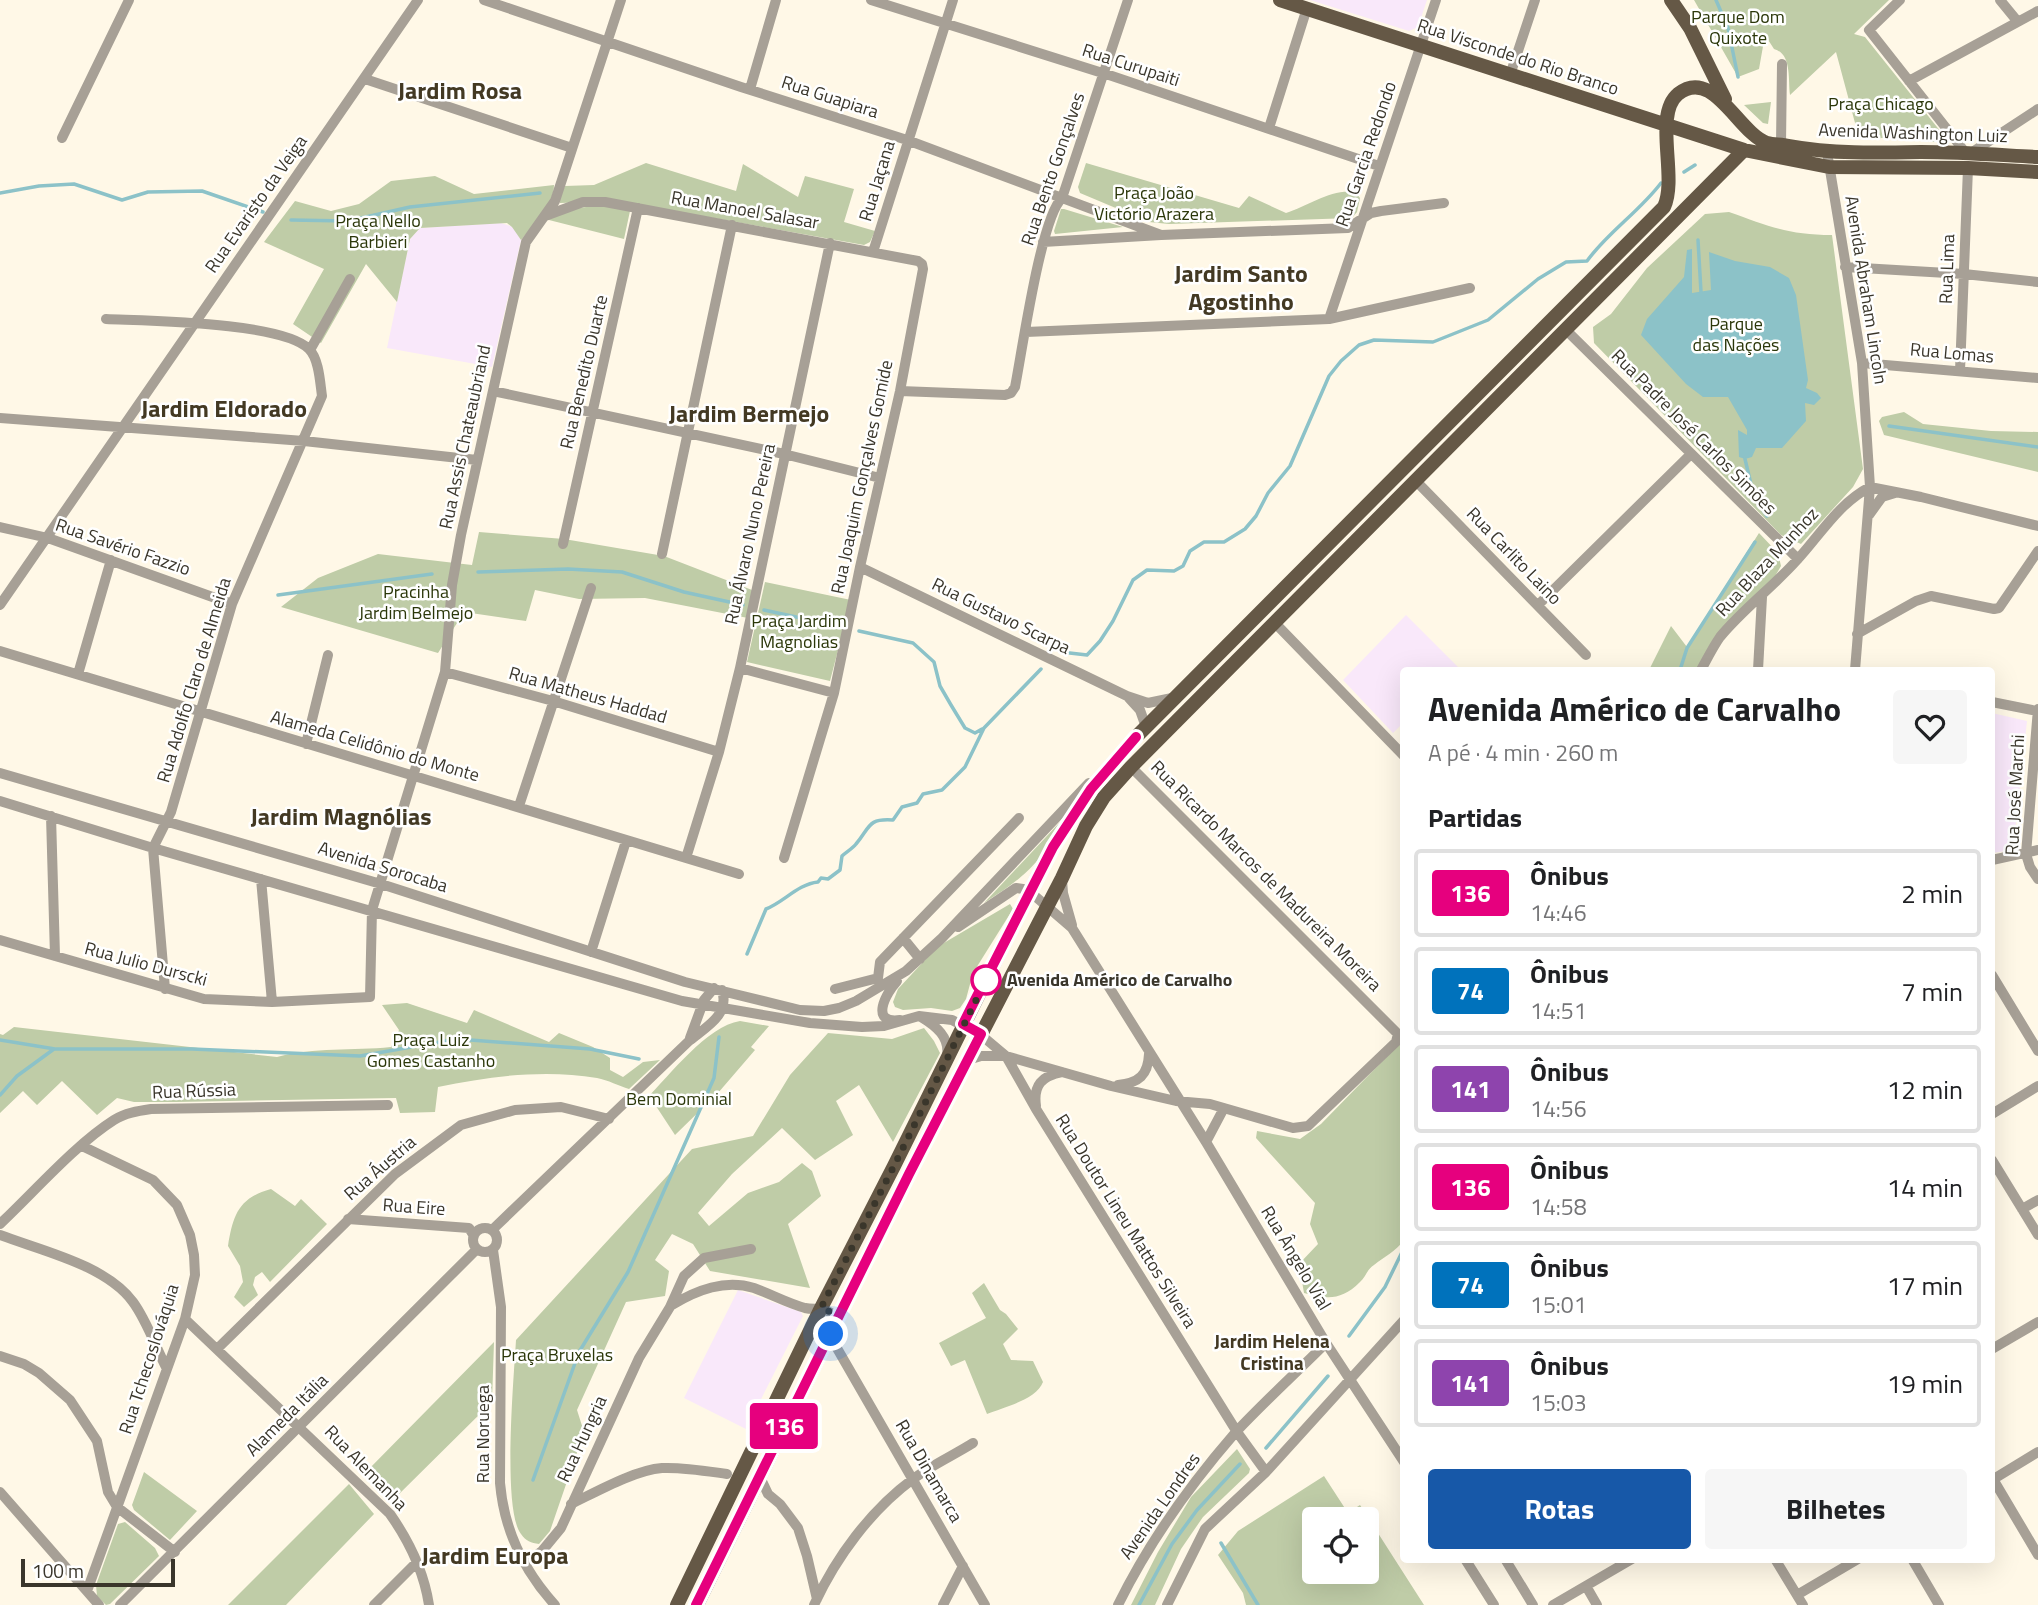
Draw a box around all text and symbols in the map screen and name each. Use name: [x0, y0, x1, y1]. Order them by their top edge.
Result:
park label: Parque Dom Quixote: [1691, 3, 1785, 51]
street label: Rua Visconde do Rio Branco: [1414, 11, 1622, 102]
street label: Rua Curupaiti: [1079, 36, 1183, 93]
street label: Rua Guapiara: [778, 68, 882, 125]
district label: Jardim Rosa: [398, 72, 522, 108]
street label: Rua Garcia Redondo: [1328, 77, 1403, 230]
street label: Rua Bento Gonçalves: [1014, 89, 1091, 249]
park label: Praça Chicago: [1828, 90, 1934, 117]
street label: Avenida Washington Luiz: [1818, 116, 2008, 149]
street label: Rua Evaristo da Veiga: [198, 129, 313, 278]
street label: Rua Jaçana: [851, 137, 902, 225]
park label: Praça João Victório Arazera: [1094, 179, 1214, 227]
street label: Rua Manoel Salasar: [669, 183, 821, 236]
street label: Avenida Abraham Lincoln: [1838, 194, 1895, 386]
park label: Praça Nello Barbieri: [335, 207, 421, 255]
street label: Rua Lima: [1932, 233, 1961, 305]
district label: Jardim Santo Agostinho: [1174, 255, 1308, 319]
street label: Rua Benedito Duarte: [553, 292, 614, 452]
park label: Parque das Nações: [1693, 310, 1779, 358]
street label: Rua Lomas: [1909, 335, 1995, 370]
street label: Rua Assis Chateaubriand: [432, 342, 497, 531]
street label: Rua Padre José Carlos Simões: [1605, 343, 1783, 521]
street label: Rua Joaquim Gonçalves Gomide: [824, 357, 900, 596]
district label: Jardim Eldorado: [141, 390, 307, 426]
district label: Jardim Bermejo: [669, 395, 829, 431]
street label: Rua Álvaro Nuno Pereira: [717, 441, 782, 627]
street label: Rua Carlito Laino: [1460, 501, 1568, 611]
street label: Rua Blaza Munhoz: [1709, 501, 1824, 622]
street label: Rua Savério Fazzio: [52, 511, 194, 582]
street label: Rua Gustavo Scarpa: [927, 570, 1075, 661]
street label: Rua Adolfo Claro de Almeida: [149, 574, 238, 786]
park label: Pracinha Jardim Belmejo: [359, 578, 473, 626]
park label: Praça Jardim Magnolias: [751, 607, 847, 655]
street label: Rua Matheus Haddad: [506, 659, 670, 730]
text: Avenida Américo de Carvalho: [1428, 684, 1841, 734]
button: heart: [1893, 690, 1967, 764]
street label: Alameda Celidônio do Monte: [268, 703, 483, 788]
street label: Rua José Marchi: [1998, 734, 2031, 856]
text: A pé · 4 min · 260 m: [1428, 735, 1618, 770]
street label: Rua Ricardo Marcos de Madureira Moreira: [1145, 754, 1388, 997]
district label: Jardim Magnólias: [250, 798, 432, 834]
text: Partidas: [1428, 798, 1522, 837]
street label: Avenida Sorocaba: [315, 834, 451, 899]
text: Ônibus: [1530, 856, 1609, 895]
text: 2 min: [1901, 874, 1963, 913]
text: 136: [1450, 875, 1491, 911]
text: 14:46: [1530, 895, 1587, 930]
street label: Rua Julio Durscki: [82, 934, 211, 993]
text: Ônibus: [1530, 954, 1609, 993]
marker: Avenida Américo de Carvalho: [971, 965, 1001, 995]
place label: Avenida Américo de Carvalho: [1007, 966, 1232, 993]
text: 7 min: [1901, 972, 1963, 1011]
text: 74: [1457, 973, 1484, 1009]
text: 14:51: [1530, 993, 1587, 1028]
park label: Praça Luiz Gomes Castanho: [367, 1026, 495, 1074]
text: Ônibus: [1530, 1052, 1609, 1091]
text: 12 min: [1887, 1070, 1963, 1109]
text: 141: [1450, 1071, 1491, 1107]
street label: Rua Rússia: [152, 1076, 236, 1105]
park label: Bem Dominial: [626, 1085, 732, 1112]
text: 14:56: [1530, 1091, 1587, 1126]
street label: Rua Doutor Lineu Mattos Silveira: [1049, 1108, 1204, 1333]
street label: Rua Áustria: [338, 1129, 422, 1207]
text: Ônibus: [1530, 1150, 1609, 1189]
text: 14 min: [1887, 1168, 1963, 1207]
text: 136: [1450, 1169, 1491, 1205]
text: 14:58: [1530, 1189, 1587, 1224]
street label: Rua Eire: [382, 1191, 446, 1222]
street label: Rua Ângelo Vial: [1255, 1200, 1338, 1315]
text: Ônibus: [1530, 1248, 1609, 1287]
text: 17 min: [1887, 1266, 1963, 1305]
text: 74: [1457, 1267, 1484, 1303]
street label: Rua Tchecoslováquia: [111, 1280, 186, 1438]
text: 15:01: [1530, 1287, 1587, 1322]
your location: [813, 1316, 848, 1351]
district label: Jardim Helena Cristina: [1214, 1326, 1330, 1377]
park label: Praça Bruxelas: [501, 1341, 613, 1368]
text: Ônibus: [1530, 1346, 1609, 1385]
text: 19 min: [1887, 1364, 1963, 1403]
text: 141: [1450, 1365, 1491, 1401]
street label: Alameda Itália: [239, 1367, 334, 1462]
street label: Rua Noruega: [469, 1385, 496, 1483]
text: 15:03: [1530, 1385, 1587, 1420]
street label: Rua Hungria: [550, 1391, 614, 1487]
line badge: 136: [744, 1403, 824, 1449]
text: 136: [764, 1408, 804, 1444]
street label: Rua Dinamarca: [889, 1414, 970, 1527]
street label: Rua Alemanha: [318, 1419, 414, 1517]
street label: Avenida Londres: [1113, 1447, 1206, 1565]
button: Rotas: [1428, 1469, 1691, 1549]
button: Bilhetes: [1705, 1469, 1967, 1549]
map controls: [1302, 1507, 1379, 1584]
button: locate: [1302, 1507, 1379, 1584]
district label: Jardim Europa: [422, 1537, 568, 1573]
scale bar: [21, 1556, 175, 1588]
text: 100 m: [32, 1556, 84, 1585]

